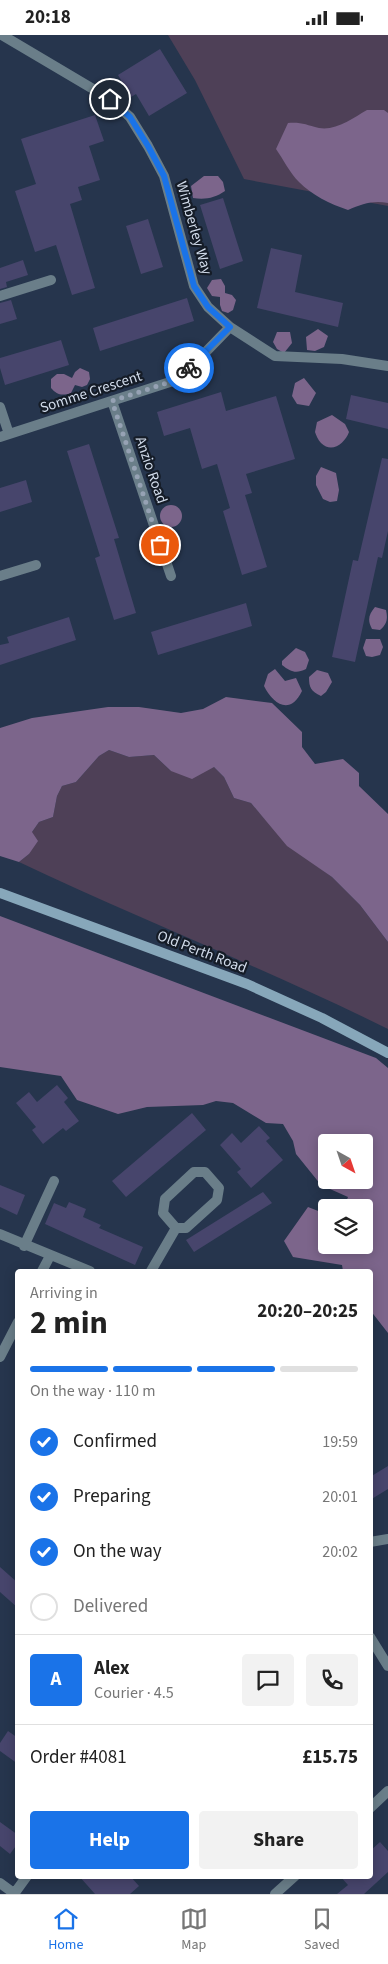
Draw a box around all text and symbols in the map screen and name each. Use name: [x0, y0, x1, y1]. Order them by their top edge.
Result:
text: 20:18: [25, 4, 71, 31]
pin: [89, 78, 131, 120]
icon: home: [96, 85, 124, 113]
street label: Wimberley Way: [171, 179, 217, 277]
courier: [164, 343, 214, 393]
icon: bike: [175, 354, 203, 382]
street label: Somme Crescent: [37, 366, 145, 418]
street label: Anzio Road: [130, 434, 172, 506]
pin: [139, 524, 181, 566]
icon: bag: [146, 531, 174, 559]
street label: Old Perth Road: [154, 925, 250, 979]
north arrow: [318, 1134, 372, 1189]
map controls: [318, 1134, 373, 1254]
button: layers: [318, 1199, 373, 1254]
text: Arriving in: [30, 1282, 98, 1304]
text: 20:20–20:25: [257, 1298, 358, 1325]
text: 2 min: [30, 1300, 108, 1346]
text: On the way · 110 m: [30, 1380, 155, 1402]
icon: check: [30, 1428, 58, 1456]
text: Confirmed: [73, 1428, 157, 1455]
text: 19:59: [322, 1431, 358, 1453]
icon: check: [30, 1483, 58, 1511]
text: Preparing: [73, 1483, 151, 1510]
text: 20:01: [322, 1486, 358, 1508]
icon: check: [30, 1538, 58, 1566]
text: On the way: [73, 1538, 162, 1565]
text: 20:02: [322, 1541, 358, 1563]
text: Delivered: [73, 1593, 148, 1620]
button: chat: [242, 1654, 294, 1706]
button: phone: [306, 1654, 358, 1706]
text: Alex: [94, 1655, 130, 1682]
text: A: [51, 1666, 61, 1693]
text: Courier · 4.5: [94, 1682, 174, 1704]
text: Order #4081: [30, 1744, 127, 1771]
text: £15.75: [302, 1744, 358, 1771]
button: Help: [30, 1811, 189, 1869]
button: Share: [199, 1811, 358, 1869]
tab: Home: [48, 1905, 83, 1955]
tab: Map: [180, 1905, 208, 1955]
tab: Saved: [304, 1905, 340, 1955]

